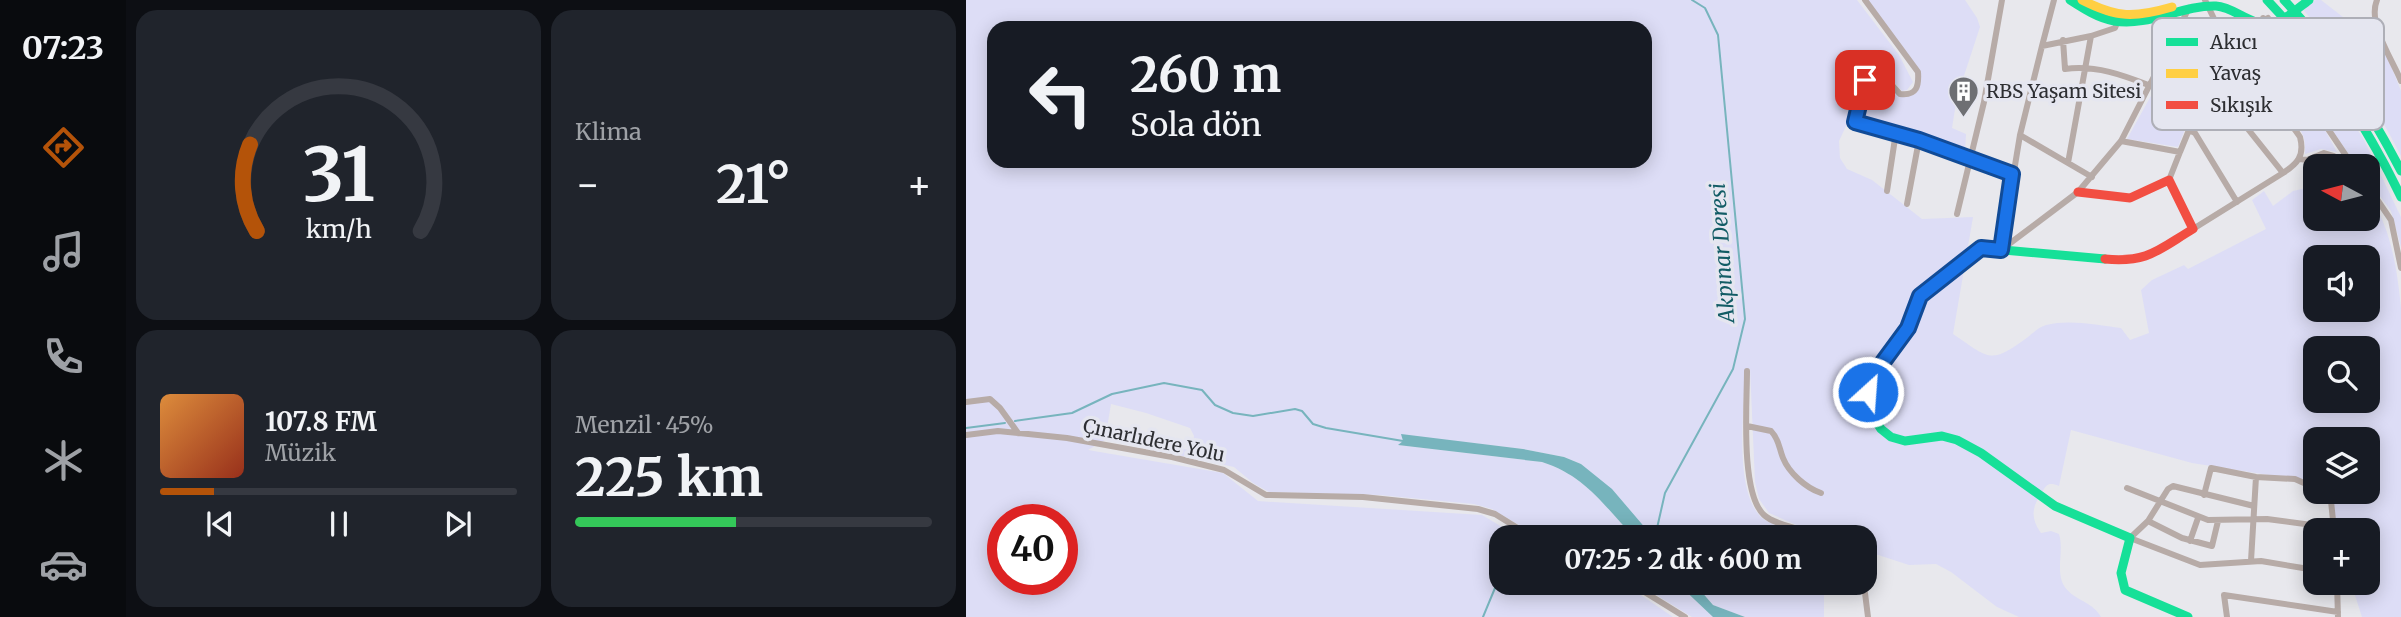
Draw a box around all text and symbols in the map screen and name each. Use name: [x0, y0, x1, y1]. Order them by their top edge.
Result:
legend: [2152, 18, 2384, 130]
text: 07:23: [22, 28, 104, 68]
text: Akıcı: [2209, 30, 2257, 54]
text: 260 m: [1130, 44, 1281, 105]
icon: left: [1015, 49, 1106, 140]
pin: [1835, 50, 1895, 110]
icon: arrive: [1846, 61, 1884, 99]
text: Yavaş: [2209, 61, 2261, 85]
building icon: RBS Yaşam Sitesi: [1946, 74, 1980, 118]
place label: RBS Yaşam Sitesi: [1986, 79, 2141, 103]
text: Sıkışık: [2210, 93, 2273, 117]
text: Sola dön: [1130, 105, 1262, 145]
text: Klima: [575, 117, 642, 146]
icon: directions: [39, 123, 88, 172]
text: 31: [302, 129, 375, 221]
text: 21°: [716, 152, 791, 217]
north arrow: [2303, 154, 2380, 231]
map controls: [2303, 154, 2380, 595]
text: −: [575, 161, 600, 208]
text: +: [907, 161, 932, 208]
water label: Akpınar Deresi: [1704, 182, 1740, 326]
text: km/h: [305, 213, 372, 245]
icon: music: [39, 227, 88, 276]
button: sound: [2303, 245, 2380, 322]
icon: phone: [39, 332, 88, 381]
button: search: [2303, 336, 2380, 413]
position arrow: [1831, 355, 1905, 429]
text: 107.8 FM: [265, 405, 377, 438]
text: Menzil · 45%: [575, 410, 714, 439]
street label: Çınarlıdere Yolu: [1081, 413, 1227, 467]
button: layers: [2303, 427, 2380, 504]
icon: climate: [39, 436, 88, 485]
text: Müzik: [265, 438, 336, 467]
text: 225 km: [575, 445, 763, 510]
speed limit sign: 40: [987, 504, 1078, 595]
icon: previous: [201, 505, 239, 543]
icon: pause: [320, 505, 358, 543]
icon: next: [439, 505, 477, 543]
button: +: [2303, 518, 2380, 595]
icon: car: [39, 540, 88, 589]
text: 07:25 · 2 dk · 600 m: [1564, 543, 1802, 576]

